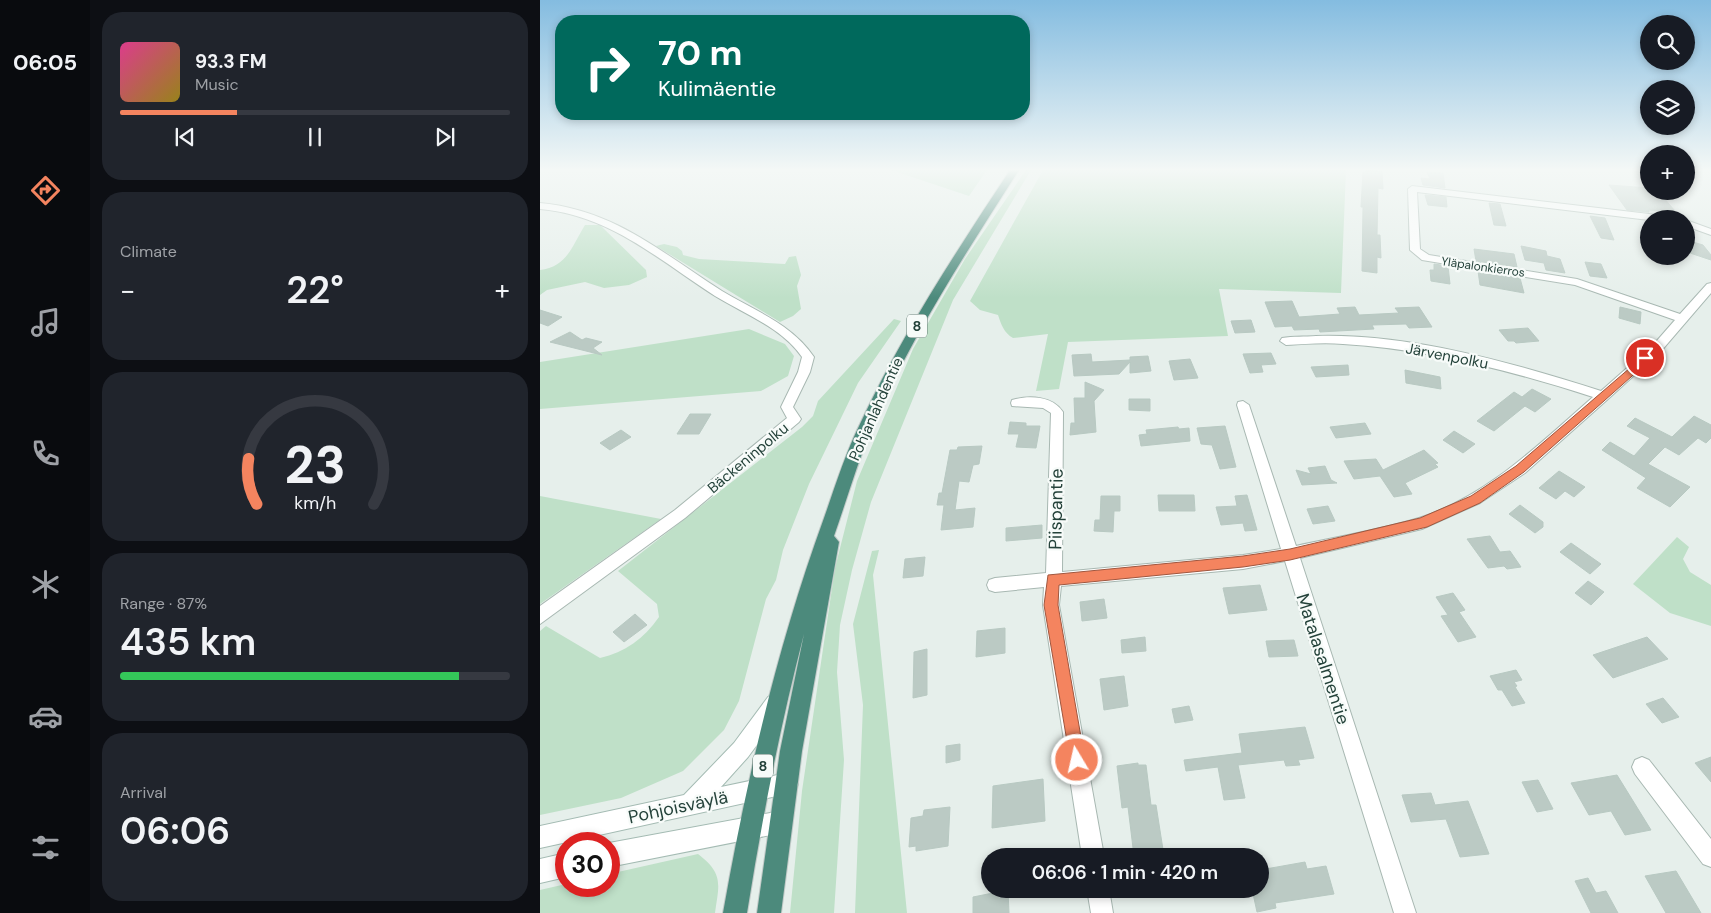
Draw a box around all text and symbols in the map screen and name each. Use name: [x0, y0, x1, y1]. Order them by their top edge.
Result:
map controls: [1640, 15, 1695, 265]
button: search: [1640, 15, 1695, 70]
text: 70 m: [658, 30, 742, 76]
icon: right: [575, 35, 640, 100]
text: 06:05: [13, 48, 77, 77]
text: 93.3 FM: [195, 49, 267, 74]
text: Music: [195, 74, 239, 95]
text: Kulimäentie: [658, 74, 776, 103]
button: layers: [1640, 80, 1695, 135]
icon: previous: [171, 123, 199, 151]
icon: pause: [301, 123, 329, 151]
icon: next: [431, 123, 459, 151]
button: +: [1640, 145, 1695, 200]
icon: directions: [28, 173, 63, 208]
button: −: [1640, 210, 1695, 265]
text: Climate: [120, 241, 177, 262]
street label: Yläpalonkierros: [1440, 253, 1526, 281]
text: 22°: [286, 265, 344, 315]
text: −: [120, 272, 135, 309]
text: +: [495, 272, 510, 309]
icon: music: [28, 305, 63, 340]
road number: 8: [907, 314, 927, 338]
pin: [1624, 337, 1666, 379]
street label: Järvenpolku: [1404, 338, 1490, 374]
icon: arrive: [1631, 344, 1659, 372]
street label: Pohjanlahdentie: [844, 354, 908, 464]
street label: Bäckeninpolku: [703, 418, 793, 498]
text: 23: [284, 431, 346, 499]
icon: phone: [28, 436, 63, 471]
street label: Piispantie: [1043, 468, 1069, 550]
text: km/h: [294, 491, 336, 515]
icon: climate: [28, 567, 63, 602]
street label: Matalasalmentie: [1291, 590, 1355, 728]
text: Range · 87%: [120, 593, 207, 614]
text: 435 km: [120, 617, 256, 667]
icon: car: [28, 699, 63, 734]
position arrow: [1050, 733, 1102, 785]
road number: 8: [753, 754, 773, 778]
text: Arrival: [120, 782, 167, 803]
street label: Pohjoisväylä: [626, 785, 730, 829]
text: 06:06: [120, 806, 230, 856]
icon: filters: [28, 830, 63, 865]
speed limit sign: 30: [555, 832, 620, 897]
text: 06:06 · 1 min · 420 m: [1032, 860, 1218, 885]

